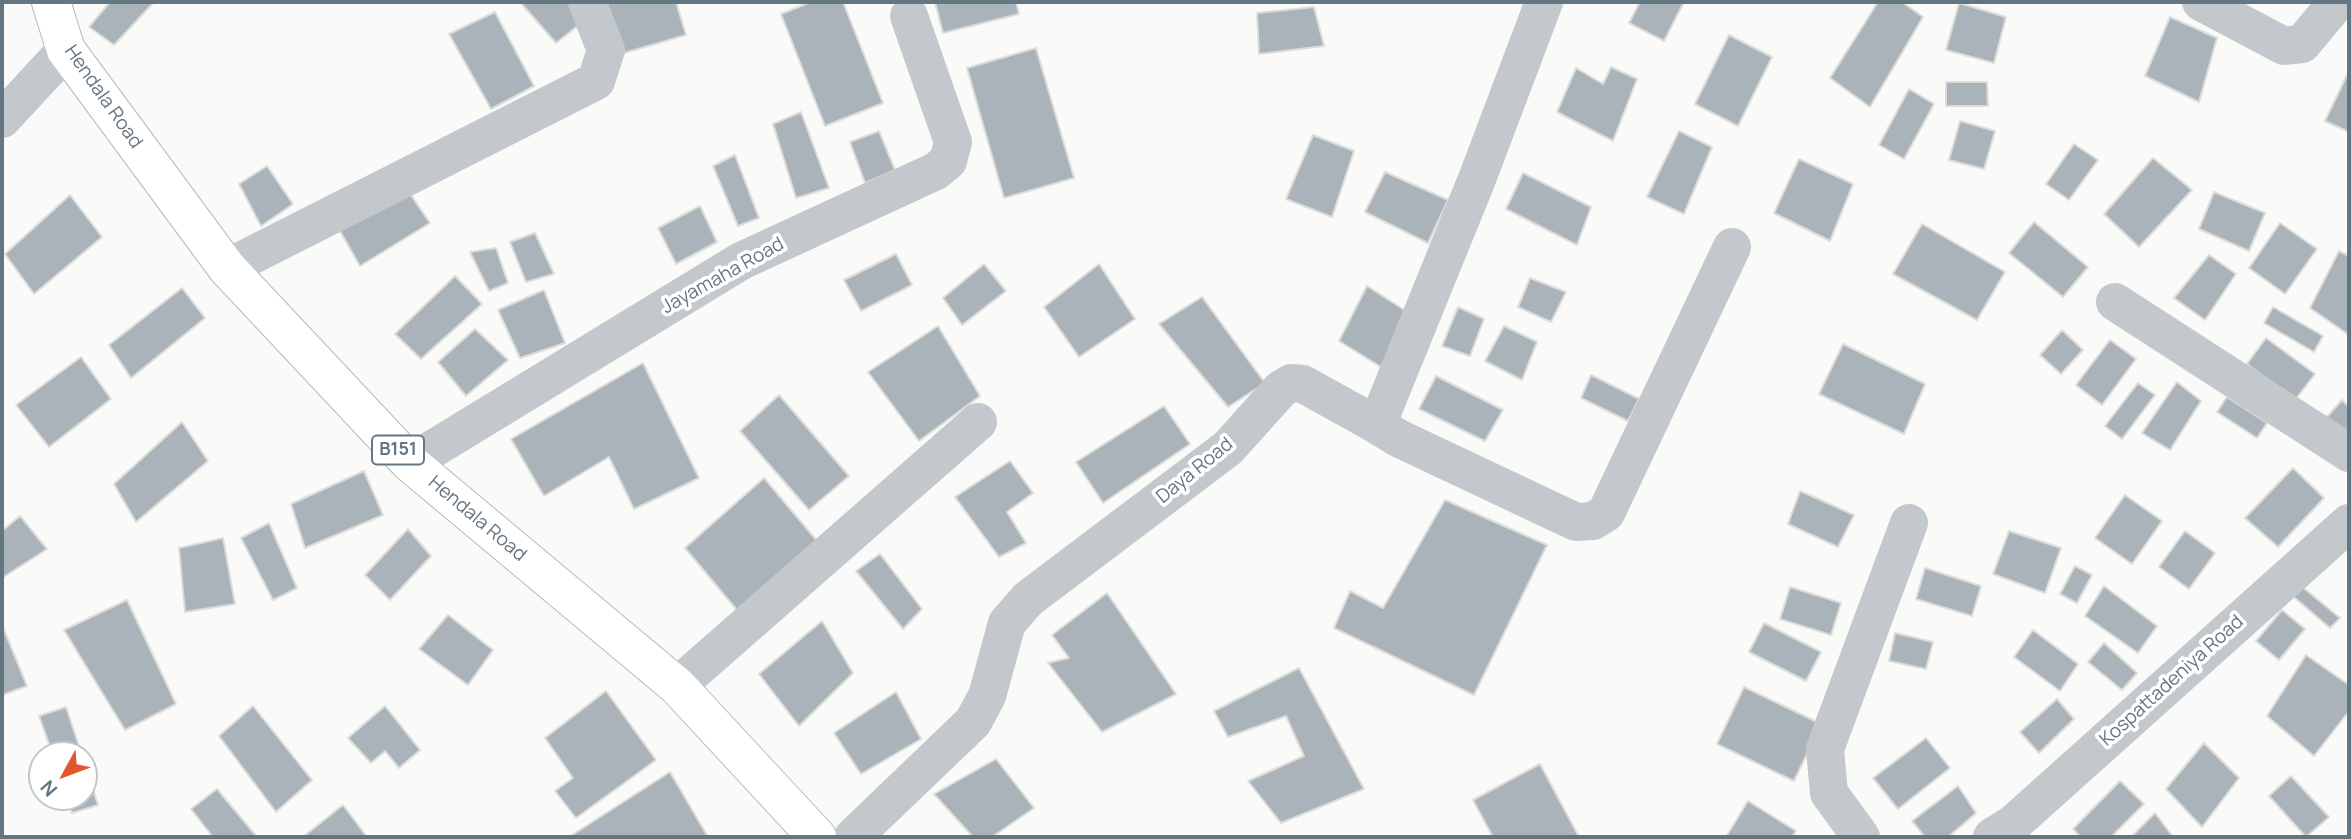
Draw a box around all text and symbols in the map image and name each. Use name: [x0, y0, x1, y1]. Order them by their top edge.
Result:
street label: Hendala Road: [59, 41, 147, 153]
street label: Jayamaha Road: [658, 233, 788, 319]
street label: Daya Road: [1152, 433, 1238, 509]
road number: B151: [372, 436, 424, 464]
street label: Hendala Road: [423, 471, 531, 567]
street label: Kospattadeniya Road: [2096, 611, 2248, 751]
north arrow: [28, 741, 98, 811]
text: N: [34, 775, 63, 802]

